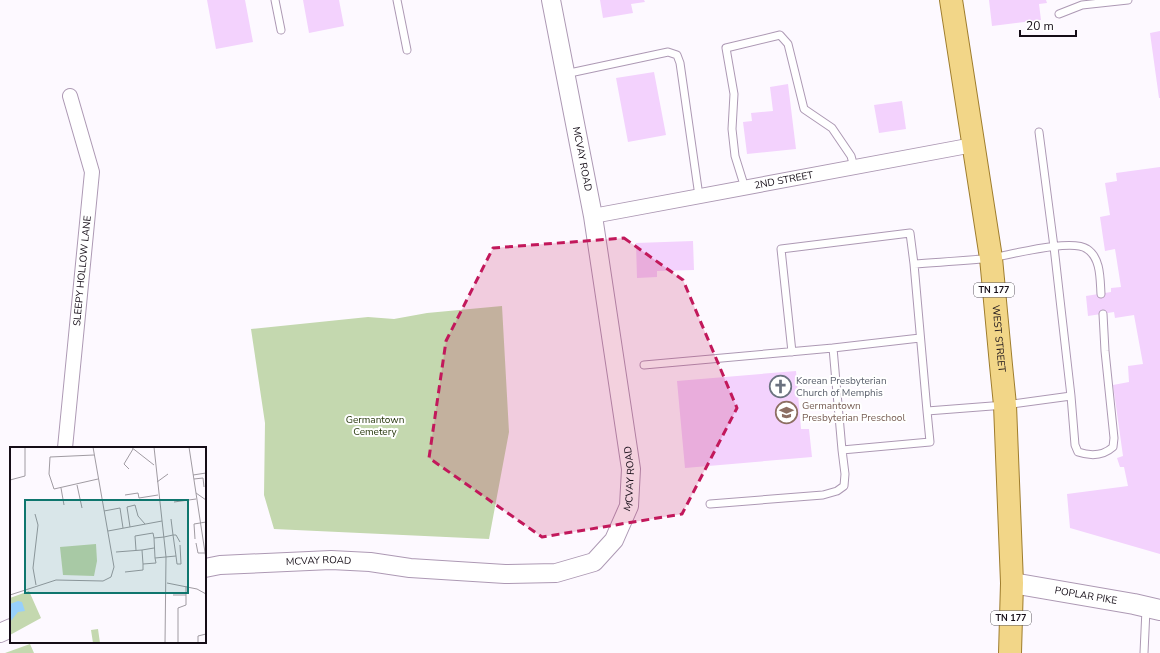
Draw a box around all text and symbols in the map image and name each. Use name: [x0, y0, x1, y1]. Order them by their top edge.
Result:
scale bar: [1020, 12, 1076, 38]
text: 20 m: [1026, 18, 1054, 34]
street label: MCVAY ROAD: [569, 126, 595, 192]
street label: 2ND STREET: [753, 168, 814, 193]
street label: SLEEPY HOLLOW LANE: [70, 215, 95, 327]
road number: TN 177: [974, 283, 1014, 297]
street label: WEST STREET: [988, 304, 1009, 373]
church icon: Korean Presbyterian Church of Memphis: [767, 374, 793, 400]
place label: Korean Presbyterian Church of Memphis: [796, 374, 887, 400]
school or university icon: Germantown Presbyterian Preschool: [773, 399, 799, 425]
place label: Germantown Presbyterian Preschool: [802, 399, 905, 425]
park label: Germantown Cemetery: [346, 413, 404, 439]
street label: MCVAY ROAD: [620, 445, 638, 514]
inset map: [10, 447, 206, 643]
street label: MCVAY ROAD: [286, 553, 352, 569]
street label: POPLAR PIKE: [1054, 583, 1118, 608]
road number: TN 177: [991, 611, 1031, 625]

